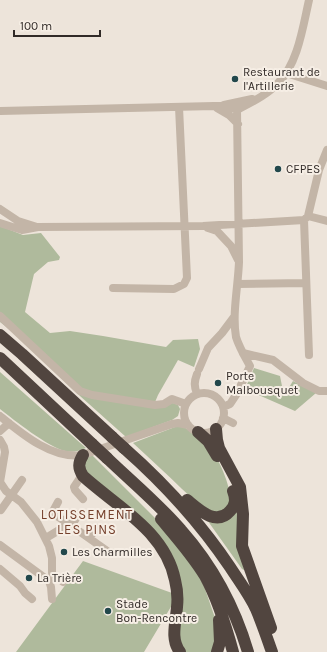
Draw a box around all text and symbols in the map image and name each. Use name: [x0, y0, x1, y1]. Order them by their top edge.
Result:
scale bar: [14, 12, 100, 38]
text: 100 m: [20, 19, 52, 33]
place label: Restaurant de l'Artillerie: [243, 65, 320, 93]
marker: Restaurant de l'Artillerie: [230, 74, 240, 84]
place label: CFPES: [286, 162, 320, 176]
marker: CFPES: [273, 164, 283, 174]
place label: Porte Malbousquet: [226, 369, 299, 397]
marker: Porte Malbousquet: [213, 378, 223, 388]
district label: LOTISSEMENT LES PINS: [41, 507, 133, 537]
place label: Les Charmilles: [72, 545, 152, 559]
marker: Les Charmilles: [59, 547, 69, 557]
place label: La Trière: [37, 571, 82, 585]
marker: La Trière: [24, 573, 34, 583]
place label: Stade Bon-Rencontre: [116, 597, 197, 625]
marker: Stade Bon-Rencontre: [103, 606, 113, 616]

